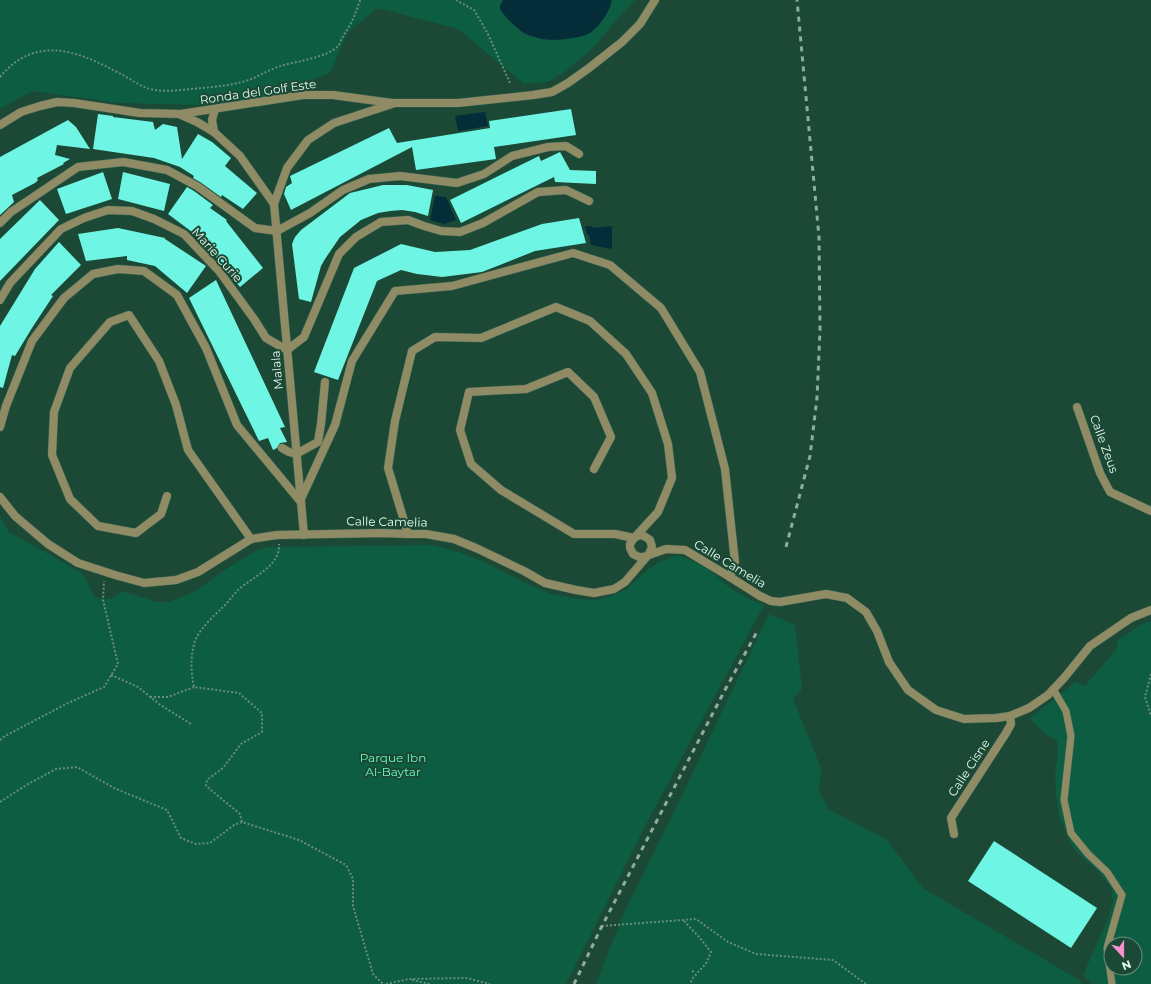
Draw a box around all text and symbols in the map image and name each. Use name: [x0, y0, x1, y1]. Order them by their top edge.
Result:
street label: Ronda del Golf Este: [199, 76, 317, 107]
street label: Marie Curie: [189, 224, 246, 285]
street label: Malala: [267, 350, 286, 390]
street label: Calle Zeus: [1087, 413, 1122, 475]
street label: Calle Camelia: [346, 513, 428, 530]
street label: Calle Camelia: [692, 536, 769, 591]
street label: Calle Cisne: [945, 736, 993, 799]
park label: Parque Ibn Al-Baytar: [360, 750, 426, 779]
north arrow: [1103, 936, 1143, 976]
text: N: [1120, 957, 1133, 973]

